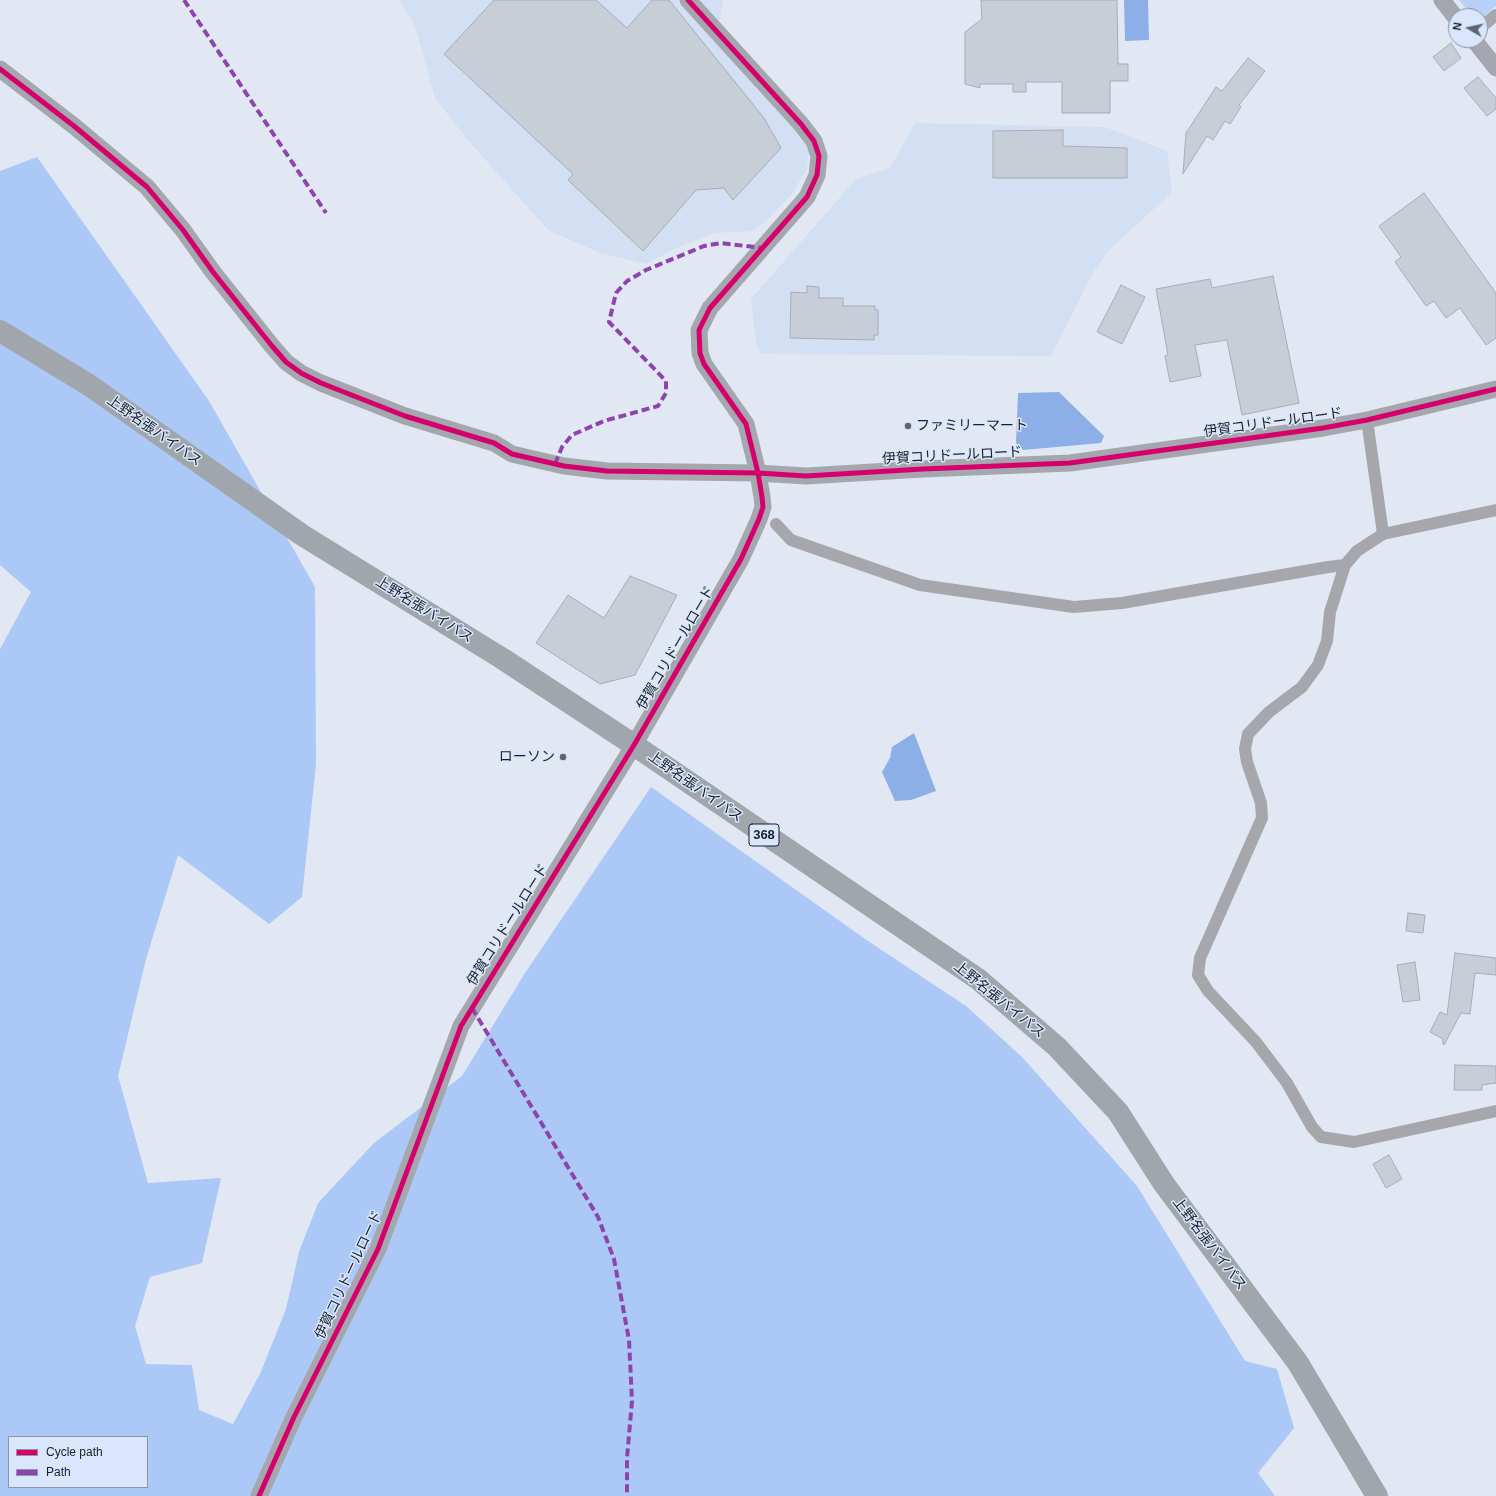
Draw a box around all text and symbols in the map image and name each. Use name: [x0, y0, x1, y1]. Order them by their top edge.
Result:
north arrow: [1448, 8, 1488, 48]
text: N: [1451, 21, 1464, 31]
street label: 上野名張バイパス: [103, 392, 205, 470]
street label: 伊賀コリドールロード: [1203, 405, 1343, 441]
place label: ファミリーマート: [916, 418, 1028, 434]
marker: ファミリーマート: [903, 421, 913, 431]
street label: 伊賀コリドールロード: [882, 444, 1022, 468]
street label: 上野名張バイパス: [372, 573, 476, 647]
street label: 伊賀コリドールロード: [634, 583, 718, 713]
street label: 上野名張バイパス: [644, 748, 746, 826]
place label: ローソン: [499, 749, 555, 765]
marker: ローソン: [558, 752, 568, 762]
road number: 368: [749, 824, 779, 846]
street label: 伊賀コリドールロード: [464, 861, 552, 989]
street label: 上野名張バイパス: [950, 958, 1048, 1042]
street label: 上野名張バイパス: [1169, 1194, 1249, 1294]
street label: 伊賀コリドールロード: [312, 1208, 386, 1342]
legend: [8, 1436, 148, 1488]
text: Cycle path: [46, 1445, 103, 1459]
text: Path: [46, 1465, 71, 1479]

